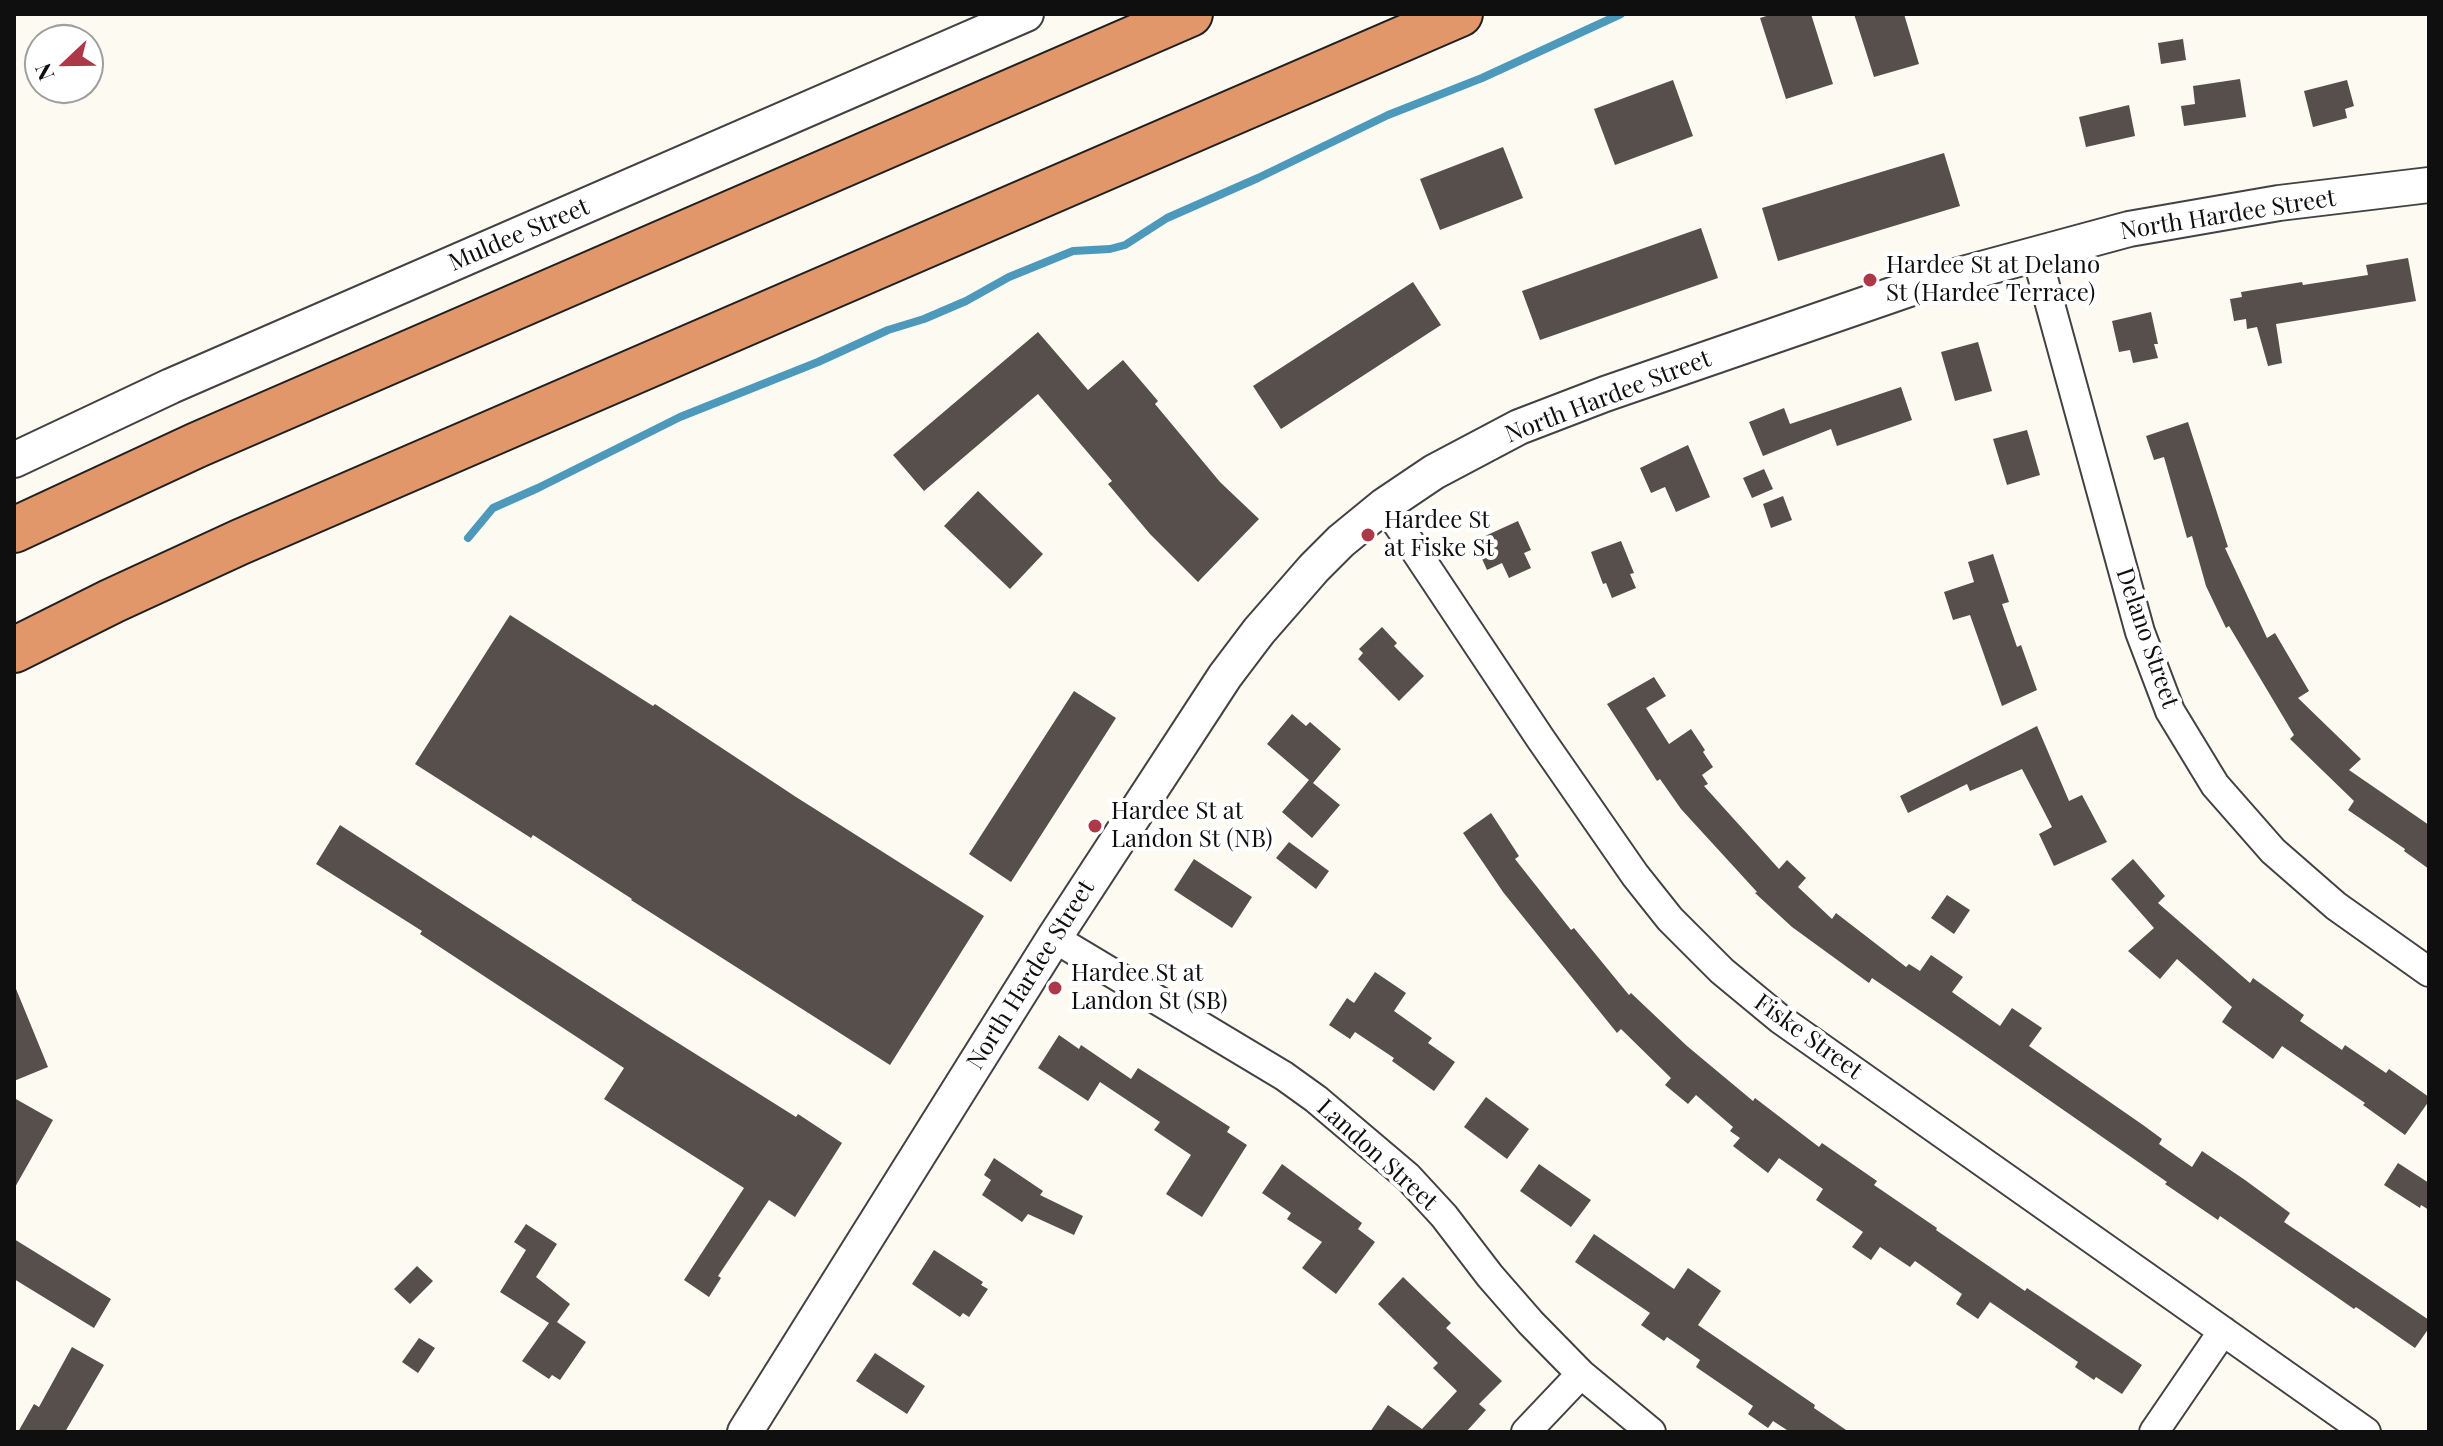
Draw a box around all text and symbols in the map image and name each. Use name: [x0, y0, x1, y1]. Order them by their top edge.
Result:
north arrow: [24, 24, 104, 104]
text: N: [27, 59, 60, 85]
street label: North Hardee Street: [2118, 184, 2338, 246]
street label: Muldee Street: [444, 192, 594, 278]
place label: Hardee St at Delano St (Hardee Terrace): [1886, 252, 2100, 308]
marker: Hardee St at Delano St (Hardee Terrace): [1861, 271, 1879, 289]
street label: North Hardee Street: [1501, 345, 1715, 449]
place label: Hardee St at Fiske St: [1384, 507, 1494, 563]
marker: Hardee St at Fiske St: [1359, 526, 1377, 544]
street label: Delano Street: [2110, 564, 2184, 712]
place label: Hardee St at Landon St (NB): [1111, 798, 1273, 854]
marker: Hardee St at Landon St (NB): [1086, 817, 1104, 835]
street label: North Hardee Street: [961, 875, 1101, 1075]
place label: Hardee St at Landon St (SB): [1071, 960, 1227, 1016]
marker: Hardee St at Landon St (SB): [1046, 979, 1064, 997]
street label: Fiske Street: [1748, 988, 1868, 1086]
street label: Landon Street: [1311, 1093, 1443, 1217]

